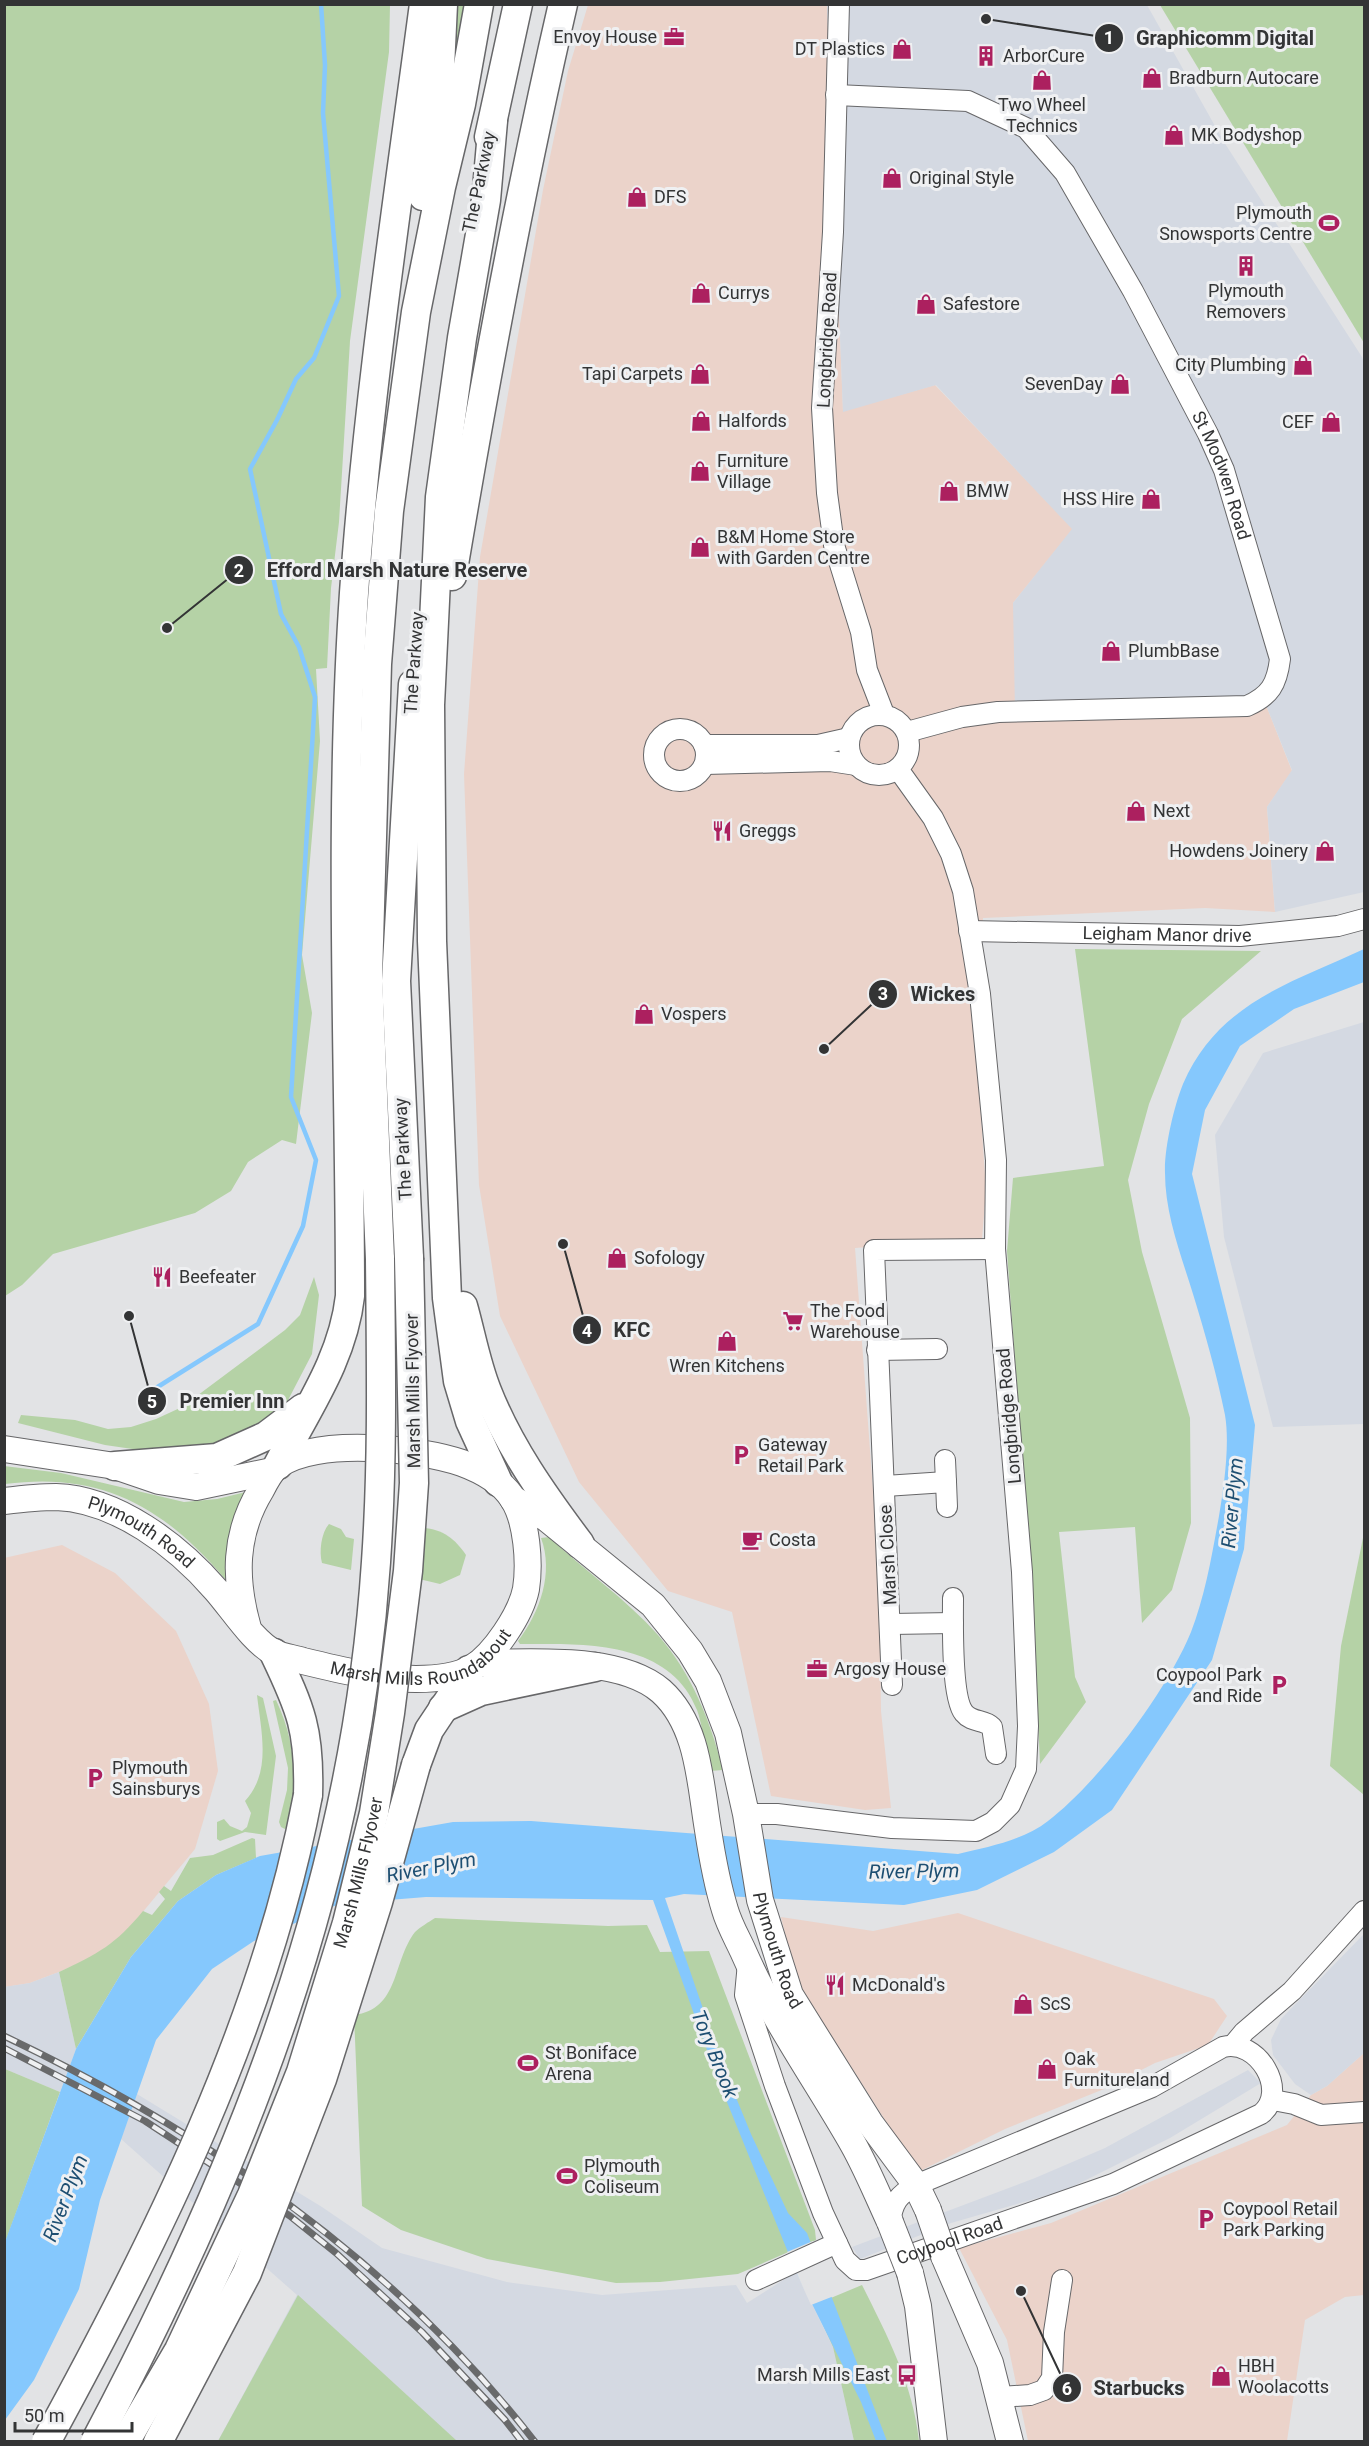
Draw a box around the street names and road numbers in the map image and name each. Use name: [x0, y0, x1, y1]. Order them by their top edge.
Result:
street label: The Parkway: [458, 129, 500, 234]
street label: Longbridge Road: [812, 271, 841, 409]
street label: St Modwen Road: [1188, 407, 1255, 542]
street label: The Parkway: [399, 611, 428, 715]
street label: Leigham Manor drive: [1082, 922, 1252, 946]
street label: The Parkway: [389, 1097, 416, 1201]
street label: Marsh Mills Flyover: [401, 1313, 424, 1469]
street label: Longbridge Road: [992, 1347, 1025, 1485]
street label: Plymouth Road: [85, 1491, 199, 1572]
street label: Marsh Close: [874, 1504, 901, 1606]
street label: Marsh Mills Roundabout: [328, 1625, 515, 1689]
street label: Marsh Mills Flyover: [329, 1796, 386, 1951]
street label: Plymouth Road: [749, 1891, 807, 2013]
street label: Coypool Road: [893, 2212, 1005, 2269]

